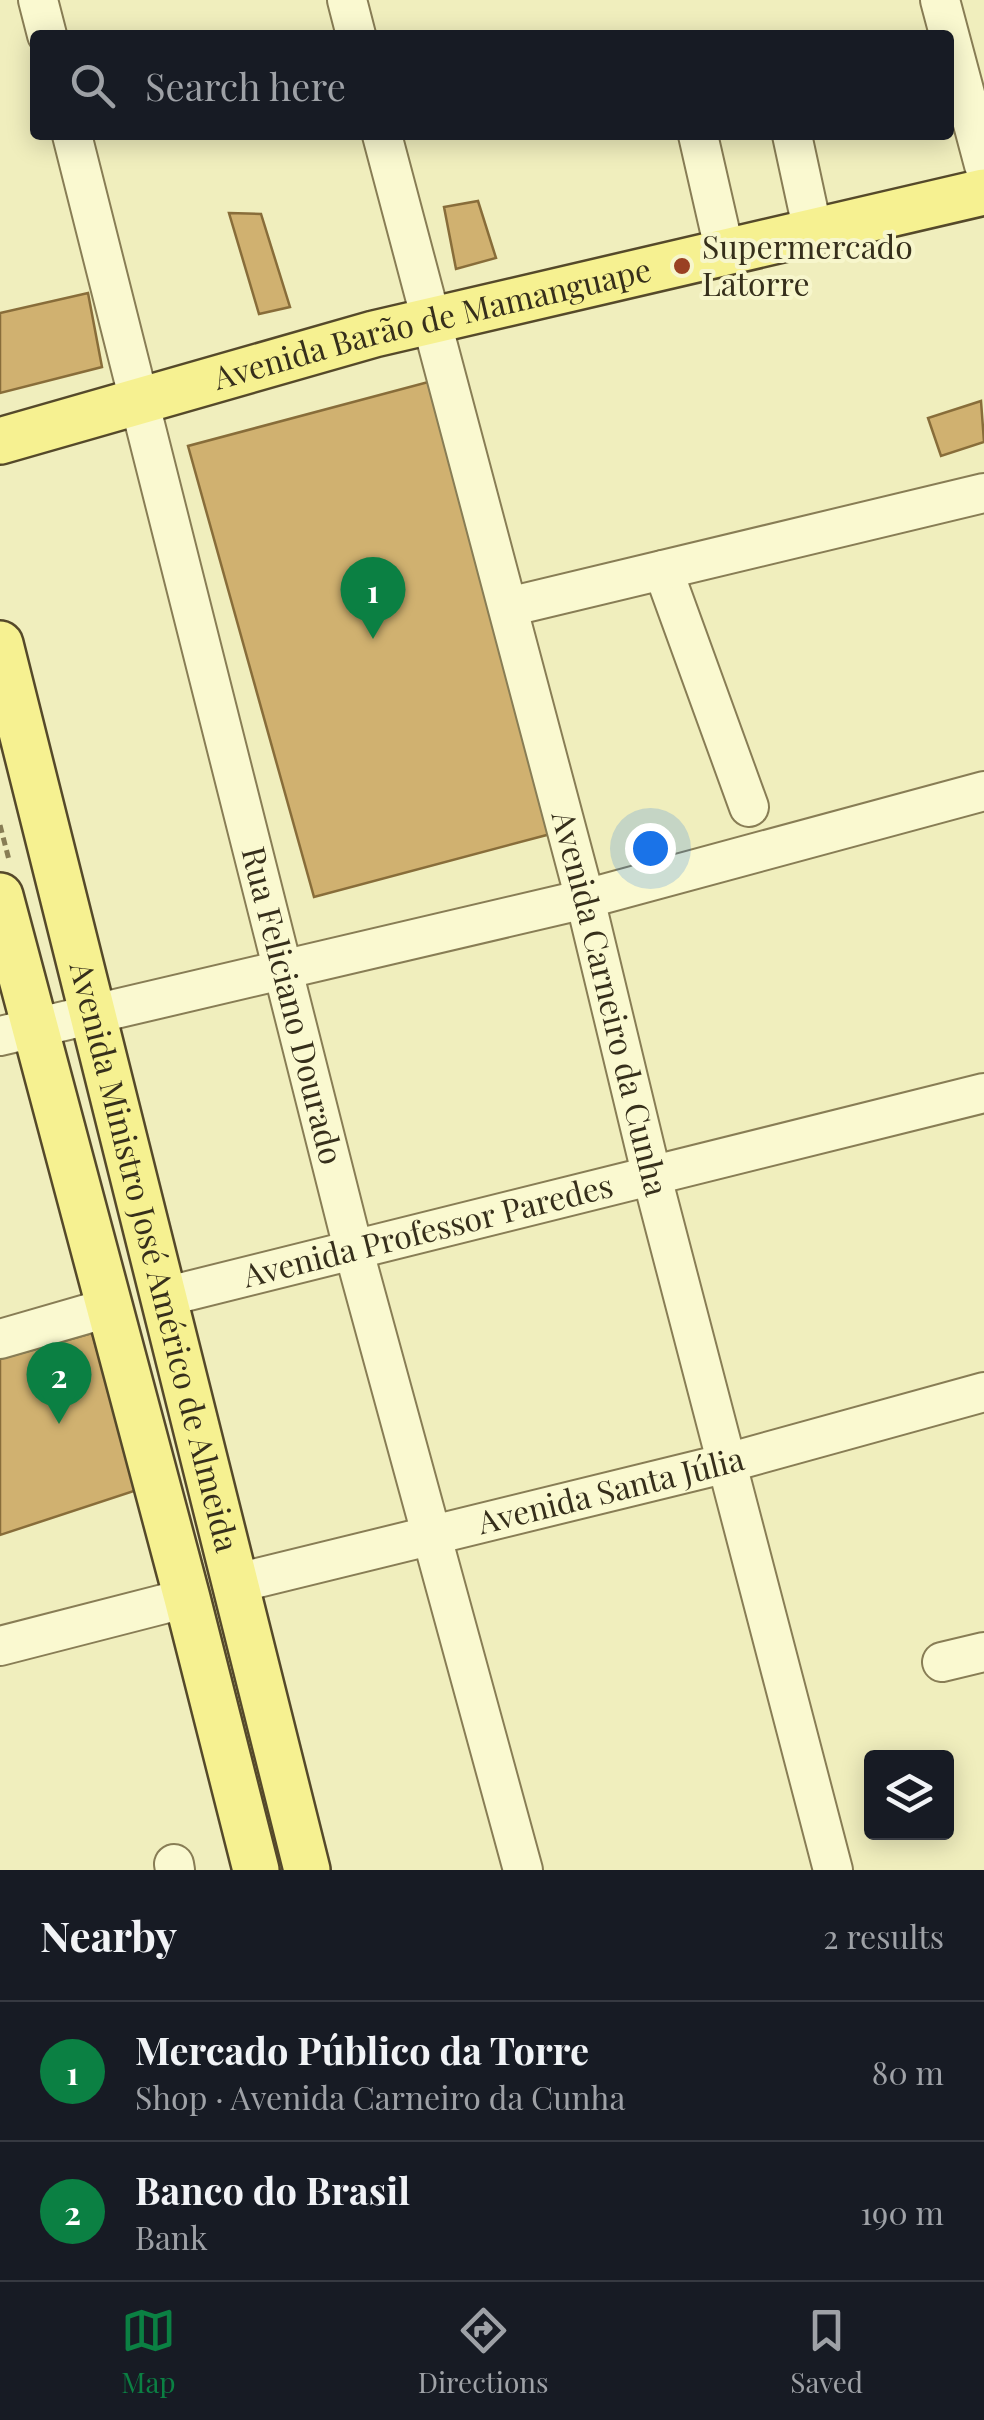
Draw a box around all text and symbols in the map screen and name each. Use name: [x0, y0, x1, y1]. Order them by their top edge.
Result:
search box: [30, 30, 954, 140]
icon: search: [65, 58, 120, 113]
text: Search here: [145, 60, 346, 111]
place label: Supermercado Latorre: [702, 224, 913, 304]
street label: Avenida Barão de Mamanguape: [207, 246, 655, 398]
marker: Supermercado Latorre: [671, 255, 693, 277]
pin: 1: [340, 556, 406, 639]
street label: Avenida Carneiro da Cunha: [543, 805, 680, 1200]
your location: [625, 823, 676, 874]
street label: Rua Feliciano Dourado: [233, 842, 355, 1168]
street label: Avenida Ministro José Américo de Almeida: [61, 956, 251, 1556]
street label: Avenida Professor Paredes: [237, 1162, 617, 1296]
pin: 2: [27, 1342, 92, 1424]
street label: Avenida Santa Júlia: [472, 1435, 748, 1543]
map controls: [864, 1750, 954, 1840]
button: layers: [864, 1750, 954, 1840]
text: Nearby: [40, 1907, 177, 1963]
text: 2 results: [823, 1914, 944, 1957]
text: Mercado Público da Torre: [135, 2024, 589, 2075]
text: 1: [66, 2050, 79, 2093]
text: 80 m: [872, 2050, 944, 2093]
text: Shop · Avenida Carneiro da Cunha: [135, 2075, 625, 2118]
text: Banco do Brasil: [135, 2164, 410, 2215]
text: 2: [64, 2190, 81, 2233]
text: 190 m: [860, 2190, 944, 2233]
text: Bank: [135, 2215, 208, 2258]
tab: Map: [121, 2303, 176, 2400]
tab: Directions: [418, 2303, 549, 2400]
tab: Saved: [790, 2303, 863, 2400]

